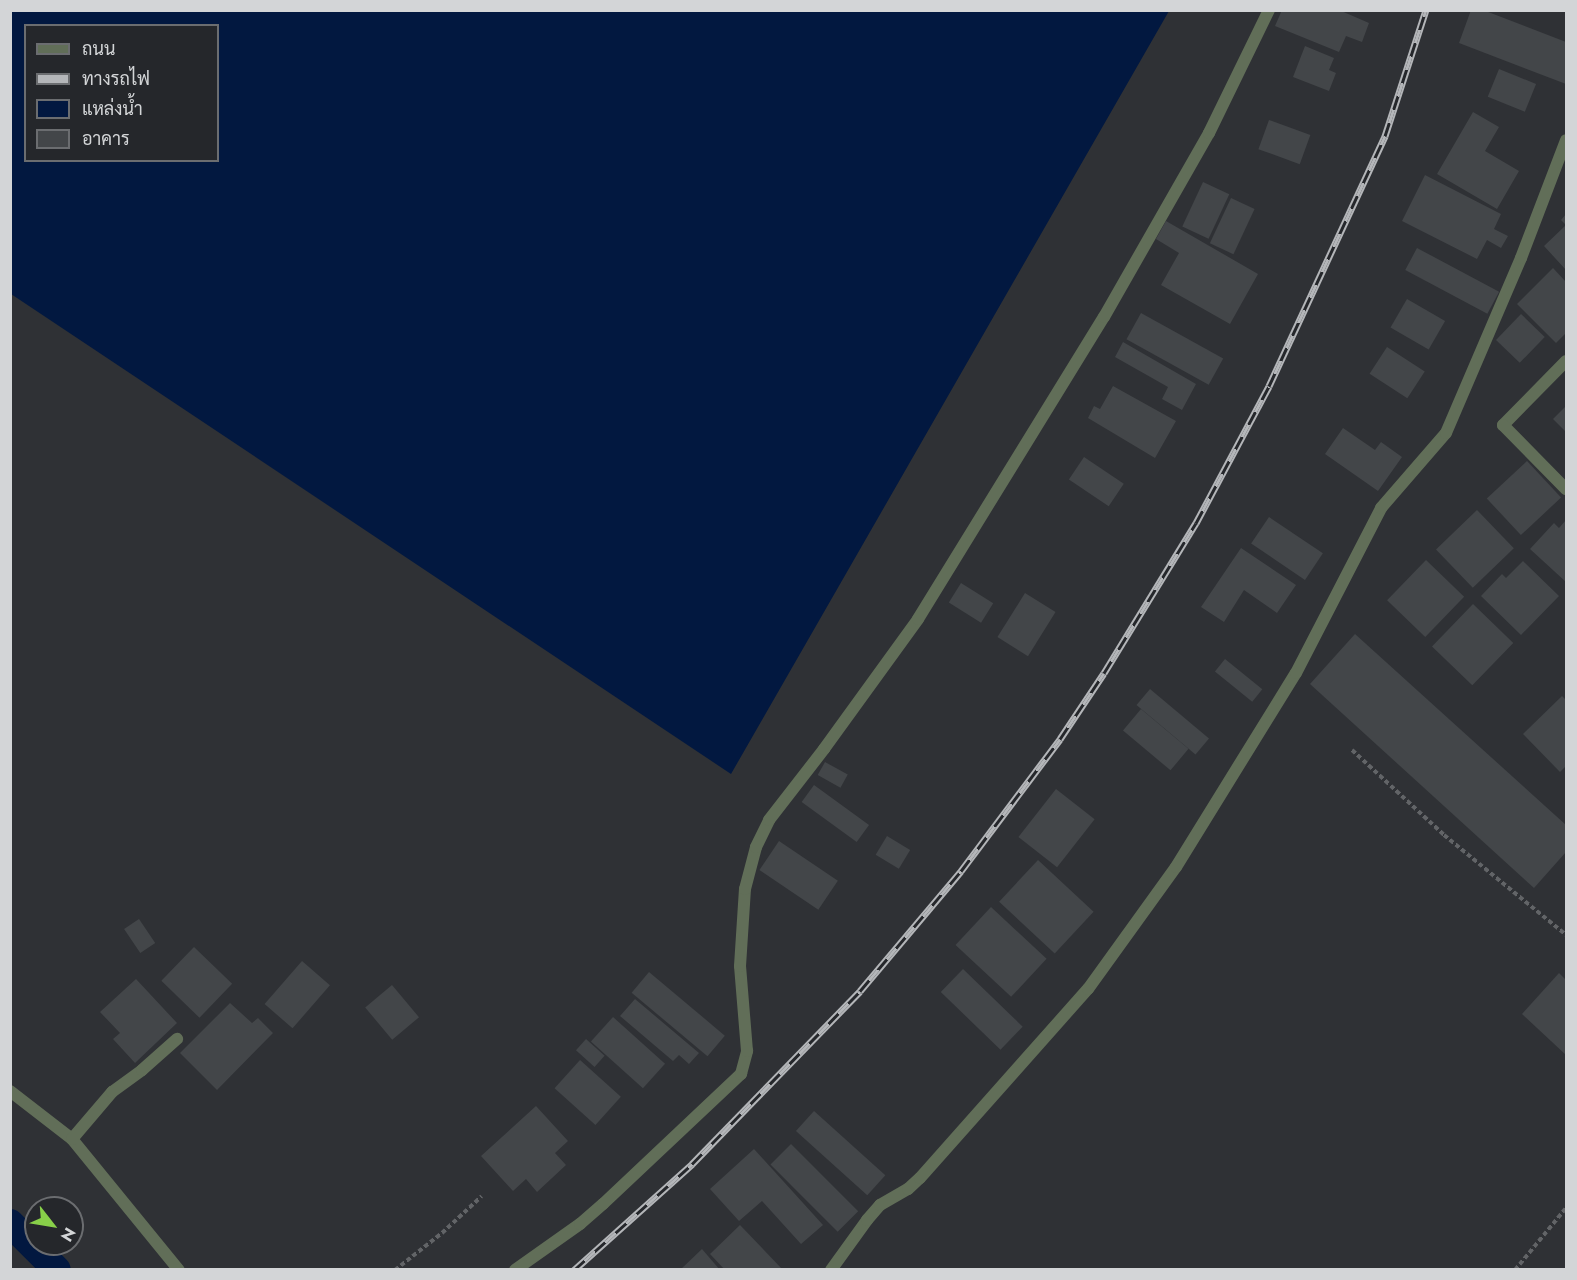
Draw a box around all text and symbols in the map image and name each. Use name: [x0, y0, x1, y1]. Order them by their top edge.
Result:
legend: [24, 24, 219, 162]
text: ถนน: [82, 36, 115, 62]
text: ทางรถไฟ: [82, 66, 150, 92]
text: แหล่งน้ำ: [82, 96, 143, 122]
text: อาคาร: [82, 126, 130, 152]
north arrow: [24, 1196, 84, 1256]
text: N: [55, 1223, 81, 1246]

